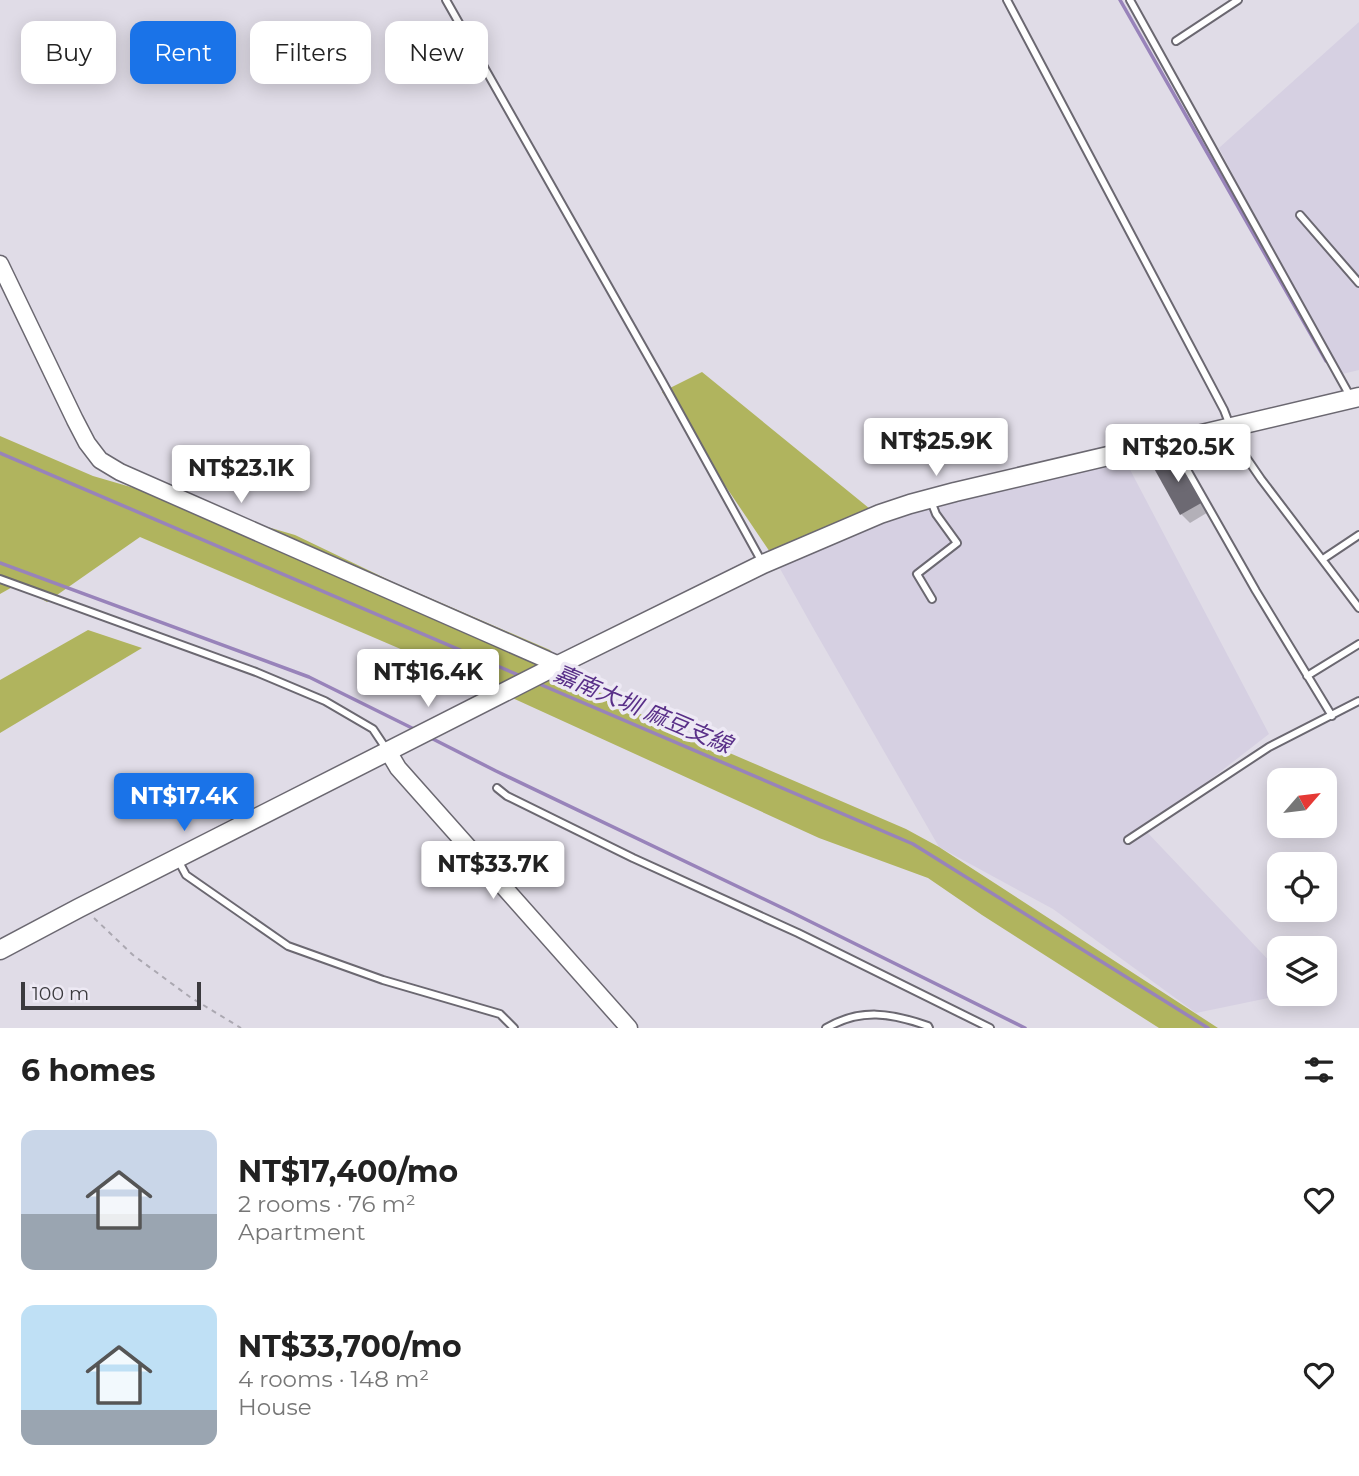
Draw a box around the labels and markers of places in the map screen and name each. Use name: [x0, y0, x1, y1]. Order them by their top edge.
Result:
pin: NT$25.9K: [864, 419, 1008, 478]
pin: NT$20.5K: [1106, 424, 1250, 484]
pin: NT$23.1K: [169, 446, 313, 505]
pin: NT$16.4K: [356, 650, 500, 709]
pin: NT$17.4K: [112, 774, 256, 833]
pin: NT$33.7K: [421, 842, 565, 901]

